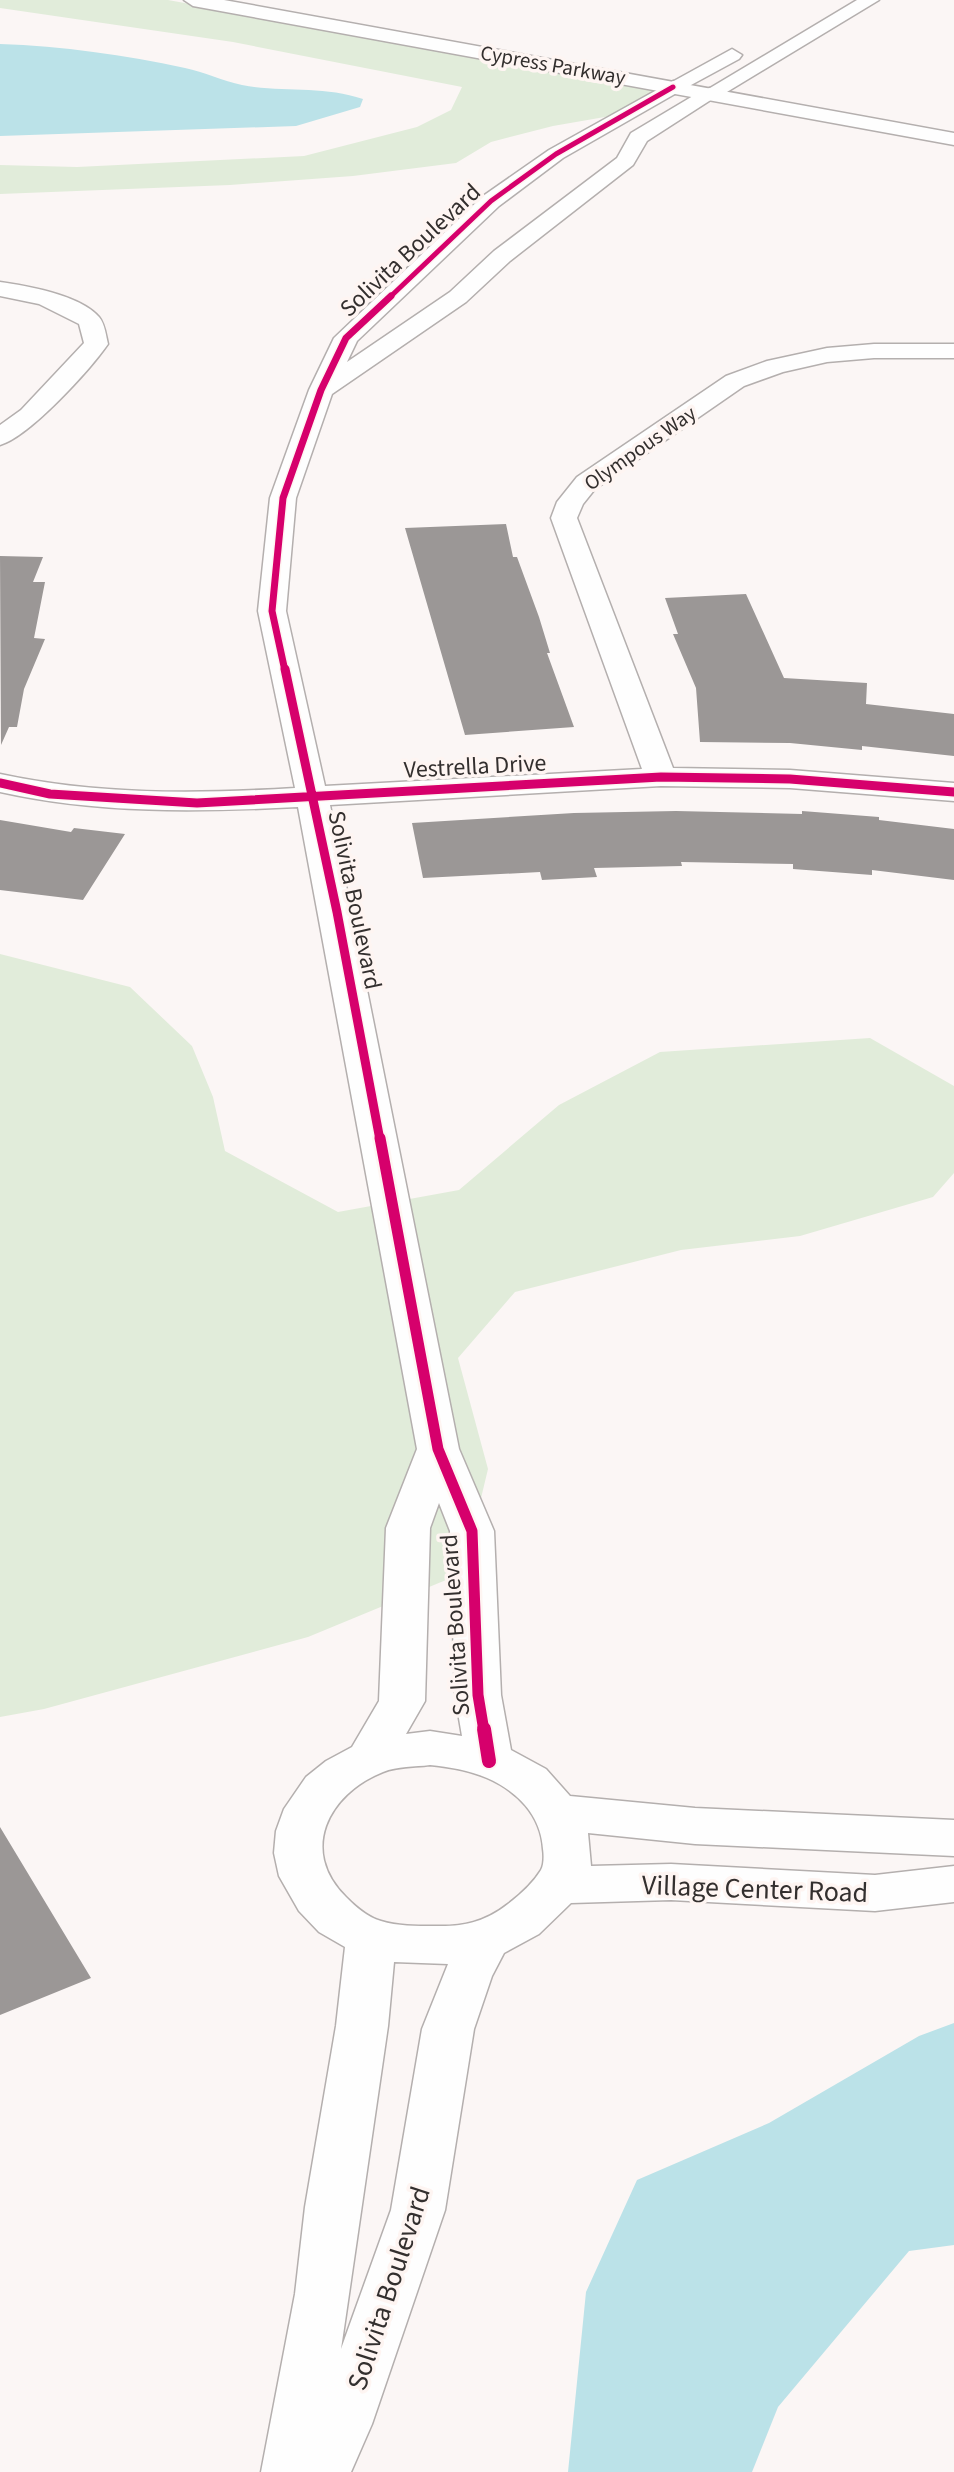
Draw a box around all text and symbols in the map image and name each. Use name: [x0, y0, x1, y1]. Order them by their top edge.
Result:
street label: Cypress Parkway: [478, 37, 628, 93]
street label: Solivita Boulevard: [332, 175, 489, 325]
street label: Olympous Way: [578, 398, 702, 498]
street label: Vestrella Drive: [403, 745, 547, 788]
street label: Solivita Boulevard: [318, 807, 391, 993]
street label: Solivita Boulevard: [432, 1533, 479, 1717]
street label: Village Center Road: [641, 1865, 869, 1913]
street label: Solivita Boulevard: [337, 2181, 441, 2395]

